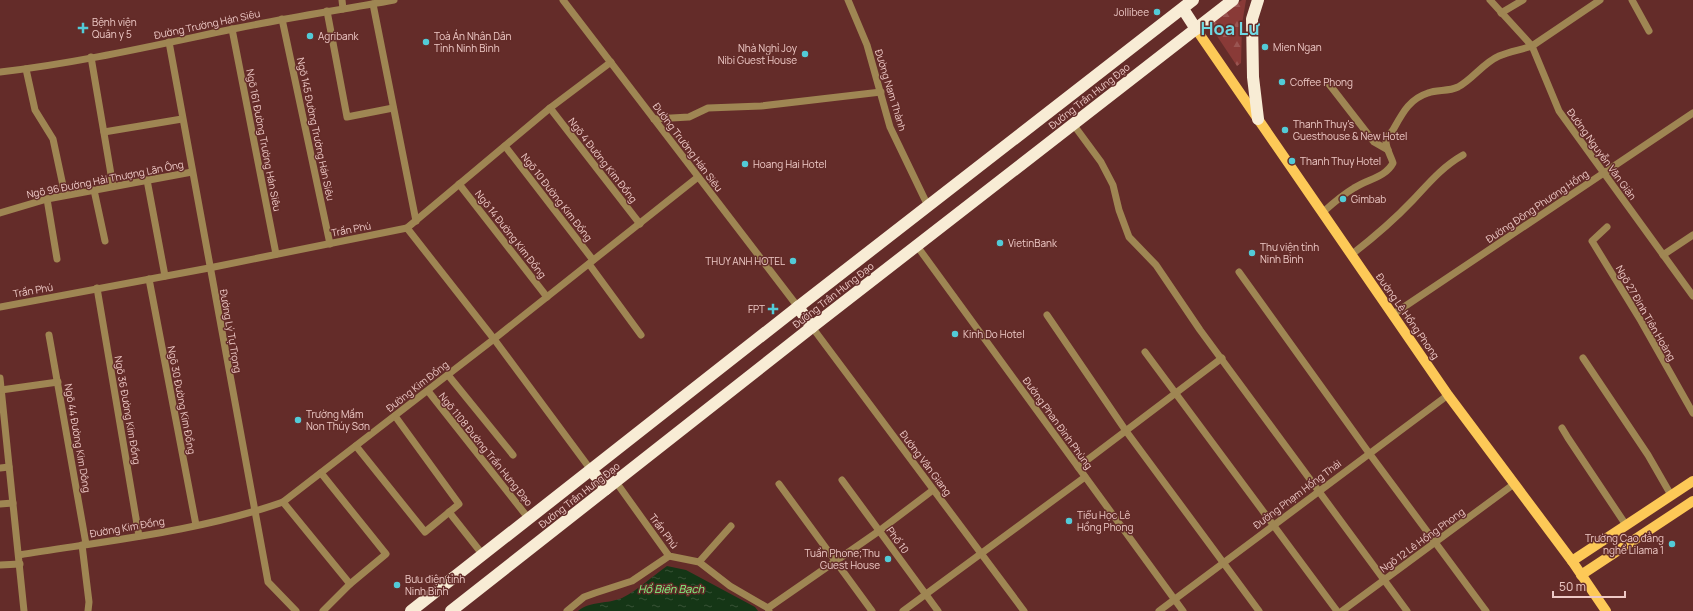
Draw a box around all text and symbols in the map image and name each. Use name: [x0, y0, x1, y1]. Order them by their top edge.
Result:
place label: Jollibee: [1114, 5, 1149, 19]
street label: Đường Trường Hán Siêu: [153, 6, 261, 42]
marker: Jollibee: [1152, 7, 1162, 17]
place label: Bệnh viện Quân y 5: [92, 15, 137, 41]
district label: Hoa Lư: [1201, 16, 1260, 40]
marker: Bệnh viện Quân y 5: [77, 22, 89, 34]
place label: Agribank: [318, 29, 360, 43]
place label: Toà Án Nhân Dân Tỉnh Ninh Bình: [434, 29, 511, 55]
marker: Agribank: [305, 31, 315, 41]
marker: Toà Án Nhân Dân Tỉnh Ninh Bình: [421, 37, 431, 47]
place label: Mien Ngan: [1273, 40, 1322, 54]
place label: Nhà Nghỉ Joy Nibi Guest House: [718, 41, 798, 67]
marker: Mien Ngan: [1260, 42, 1270, 52]
street label: Đường Nam Thành: [872, 47, 910, 133]
marker: Nhà Nghỉ Joy Nibi Guest House: [800, 49, 810, 59]
street label: Ngõ 145 Đường Trường Hán Siêu: [294, 56, 338, 202]
street label: Đường Trân Hưng Đạo: [1045, 60, 1133, 132]
street label: Ngõ 161 Đường Trường Hán Siêu: [243, 68, 285, 212]
place label: Coffee Phong: [1290, 75, 1353, 89]
marker: Coffee Phong: [1277, 77, 1287, 87]
street label: Đường Trường Hán Siêu: [650, 100, 726, 194]
street label: Đường Nguyễn Văn Giản: [1564, 105, 1640, 203]
street label: Ngõ 4 Đường Kim Đồng: [565, 115, 641, 205]
place label: Thanh Thuy's Guesthouse & New Hotel: [1293, 117, 1407, 143]
marker: Thanh Thuy's Guesthouse & New Hotel: [1280, 125, 1290, 135]
street label: Ngõ 10 Đường Kim Đồng: [518, 150, 596, 244]
place label: Thanh Thuy Hotel: [1300, 154, 1381, 168]
marker: Thanh Thuy Hotel: [1287, 156, 1297, 166]
street label: Ngõ 96 Đường Hải Thượng Lãn Ông: [25, 157, 185, 201]
place label: Hoang Hai Hotel: [753, 157, 827, 171]
marker: Hoang Hai Hotel: [740, 159, 750, 169]
street label: Đường Đông Phương Hồng: [1483, 166, 1591, 246]
street label: Ngõ 14 Đường Kim Đồng: [472, 187, 550, 281]
place label: Gimbab: [1351, 192, 1386, 206]
marker: Gimbab: [1338, 194, 1348, 204]
street label: Trần Phú: [330, 218, 372, 240]
place label: VietinBank: [1008, 236, 1058, 250]
marker: VietinBank: [995, 238, 1005, 248]
place label: Thư viện tỉnh Ninh Bình: [1260, 240, 1319, 266]
marker: Thư viện tỉnh Ninh Bình: [1247, 248, 1257, 258]
place label: THUY ANH HOTEL: [705, 254, 785, 268]
marker: THUY ANH HOTEL: [788, 256, 798, 266]
street label: Đường Trân Hưng Đạo: [789, 259, 877, 331]
street label: Ngõ 27 Đinh Tiên Hoàng: [1613, 263, 1679, 363]
street label: Đuờng Lê Hồng Phong: [1373, 270, 1443, 362]
street label: Trần Phú: [12, 280, 54, 300]
street label: Đường Lý Tự Trọng: [217, 288, 245, 374]
place label: FPT: [748, 302, 765, 316]
marker: FPT: [768, 304, 778, 314]
place label: Kinh Do Hotel: [963, 327, 1025, 341]
marker: Kinh Do Hotel: [950, 329, 960, 339]
street label: Ngõ 30 Đường Kim Đồng: [165, 345, 199, 455]
street label: Ngõ 36 Đường Kim Đồng: [112, 355, 144, 466]
street label: Đường Kim Đồng: [383, 357, 451, 415]
street label: Đường Phan Đình Phùng: [1020, 374, 1096, 472]
street label: Ngõ 44 Đường Kim Dông: [62, 382, 94, 494]
street label: Ngõ 1108 Đường Trần Hưng Đạo: [436, 389, 536, 509]
place label: Trường Mầm Non Thúy Sơn: [306, 407, 370, 433]
marker: Trường Mầm Non Thúy Sơn: [293, 415, 303, 425]
street label: Đường Vân Giang: [897, 427, 955, 499]
street label: Đường Phạm Hống Thái: [1250, 456, 1344, 532]
street label: Đường Trân Hưng Đạo: [535, 459, 623, 531]
street label: Ngõ 12 Lê Hồng Phong: [1377, 504, 1467, 576]
place label: Tiểu Học Lê Hồng Phong: [1077, 508, 1133, 534]
street label: Trần Phú: [646, 511, 682, 551]
street label: Đường Kim Đồng: [88, 514, 166, 540]
marker: Tiểu Học Lê Hồng Phong: [1064, 516, 1074, 526]
street label: Phố 10: [884, 524, 912, 556]
place label: Trường Cao đẳng nghề Lilama 1: [1585, 531, 1664, 557]
marker: Trường Cao đẳng nghề Lilama 1: [1667, 539, 1677, 549]
place label: Tuần Phone;Thu Guest House: [805, 546, 880, 572]
marker: Tuần Phone;Thu Guest House: [883, 554, 893, 564]
place label: Bưu điện tỉnh Ninh Bình: [405, 572, 465, 598]
scale bar: [1553, 573, 1625, 599]
text: 50 m: [1559, 578, 1586, 595]
marker: Bưu điện tỉnh Ninh Bình: [392, 580, 402, 590]
water label: Hồ Biển Bạch: [638, 581, 704, 596]

